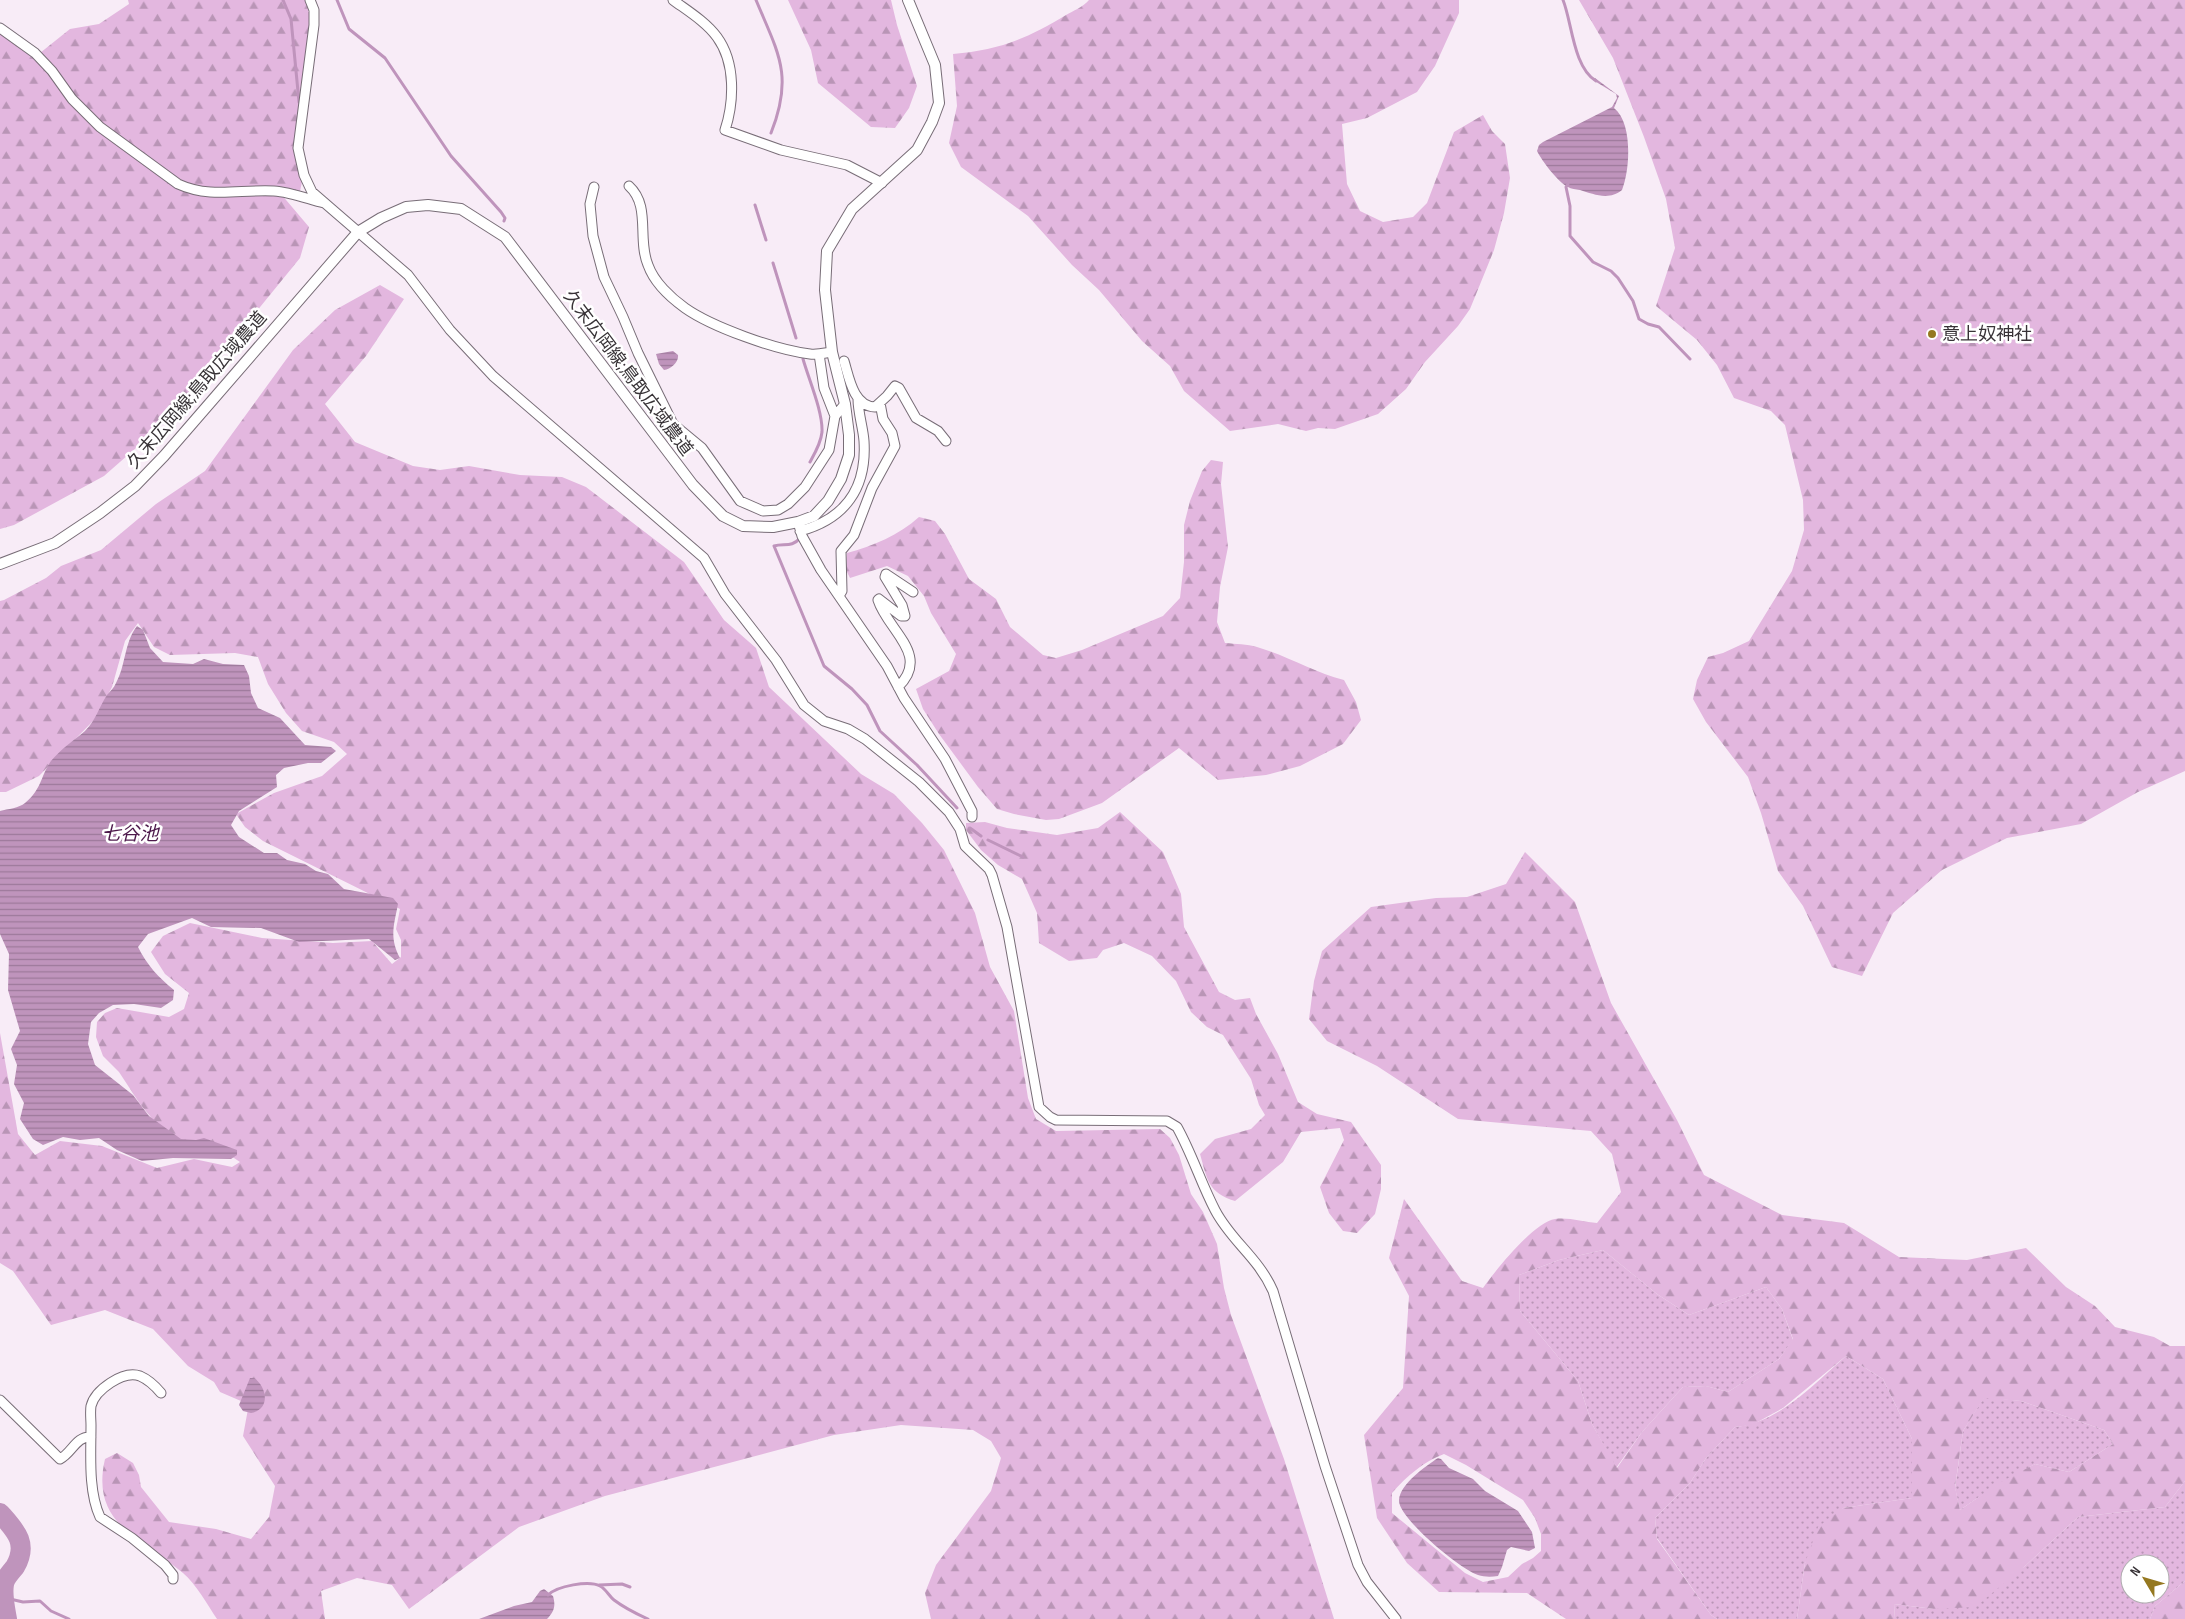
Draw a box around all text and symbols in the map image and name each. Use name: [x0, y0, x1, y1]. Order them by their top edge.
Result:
street label: 久末広岡線;鳥取広域農道: [559, 286, 697, 460]
street label: 久末広岡線;鳥取広域農道: [123, 307, 271, 473]
place label: 意上奴神社: [1942, 324, 2032, 345]
marker: 意上奴神社: [1926, 328, 1938, 340]
water label: 七谷池: [101, 823, 160, 846]
north arrow: [2120, 1554, 2170, 1604]
text: N: [2126, 1563, 2144, 1579]

